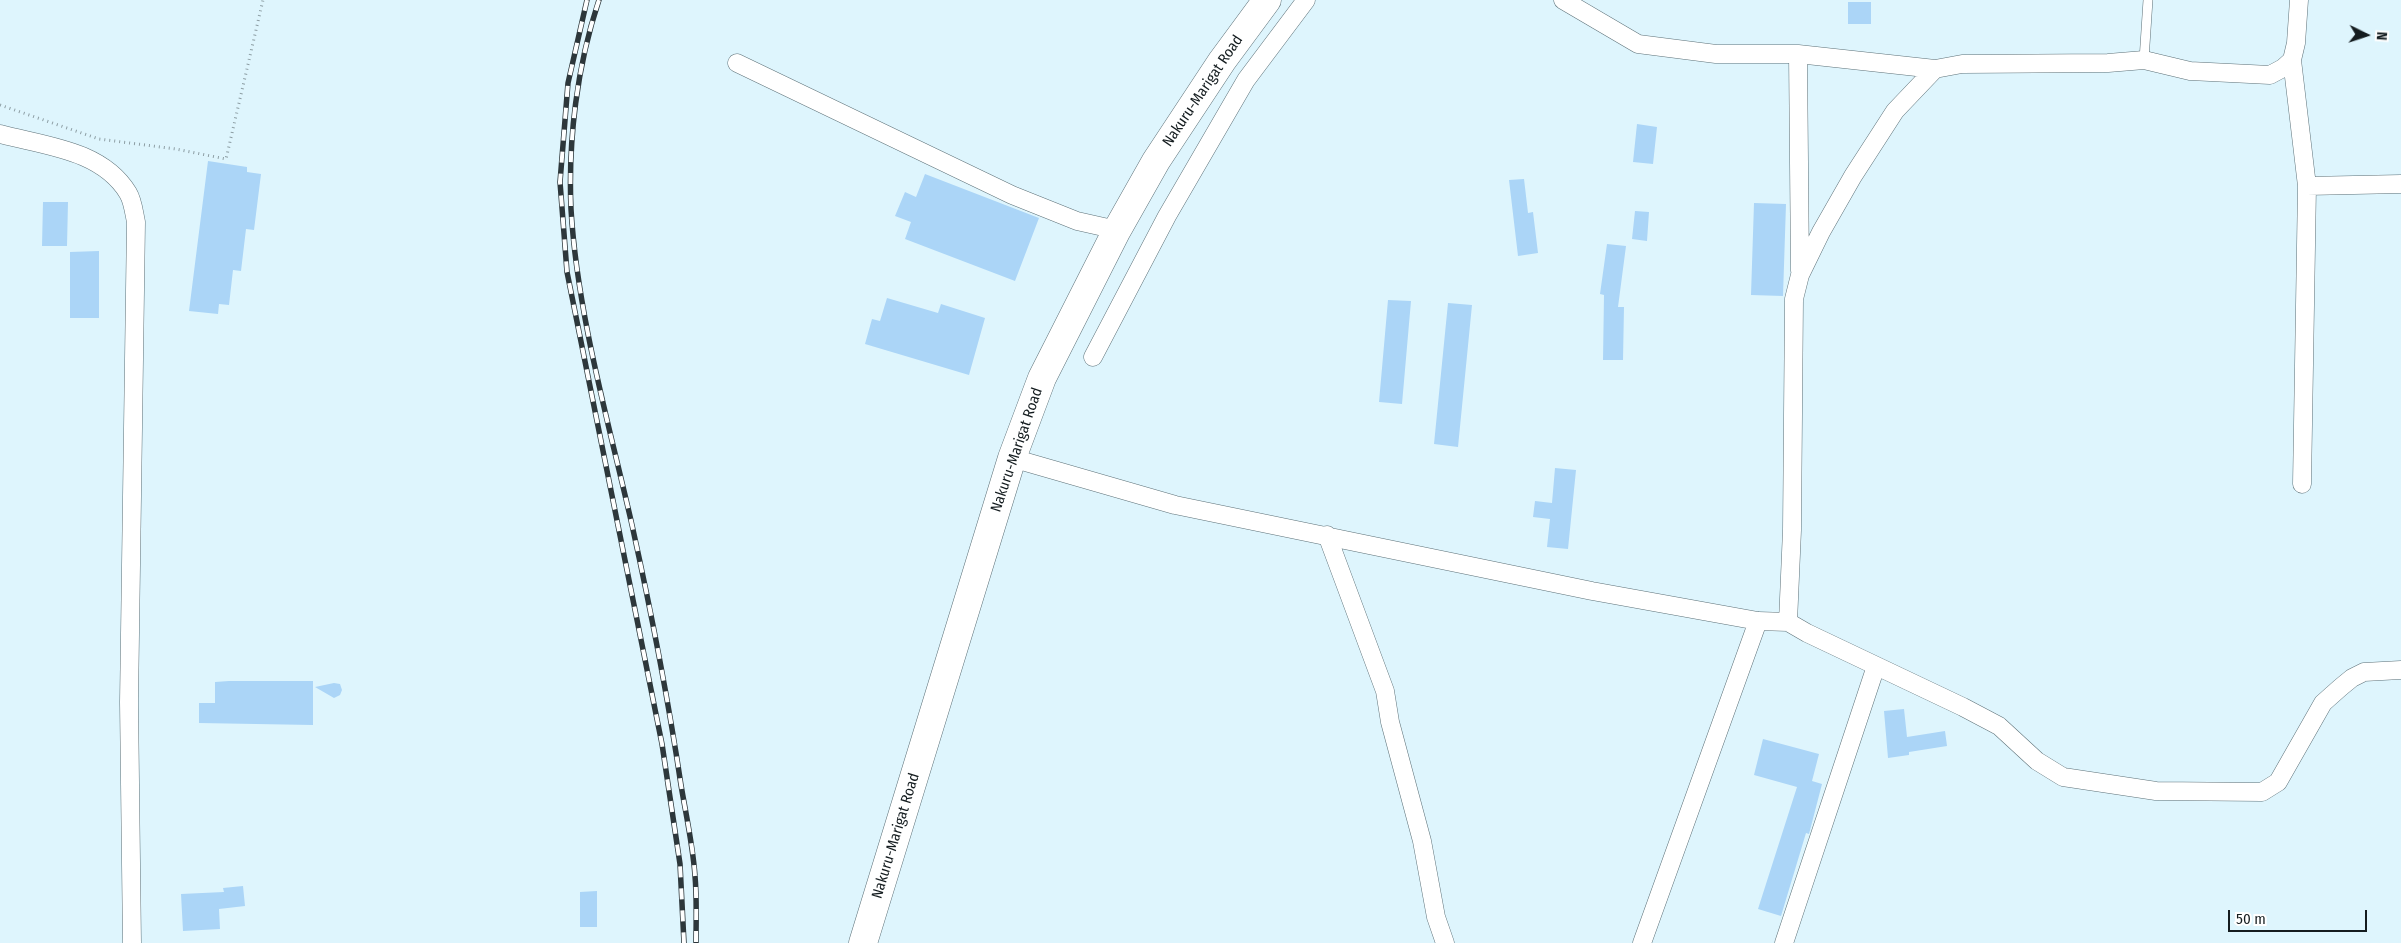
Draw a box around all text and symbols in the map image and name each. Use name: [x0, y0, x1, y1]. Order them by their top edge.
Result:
north arrow: [2341, 10, 2391, 60]
text: N: [2373, 31, 2390, 41]
street label: Nakuru-Marigat Road: [1159, 32, 1247, 150]
street label: Nakuru-Marigat Road: [987, 385, 1047, 515]
street label: Nakuru-Marigat Road: [868, 771, 924, 901]
scale bar: [2231, 900, 2370, 932]
text: 50 m: [2236, 910, 2266, 928]

